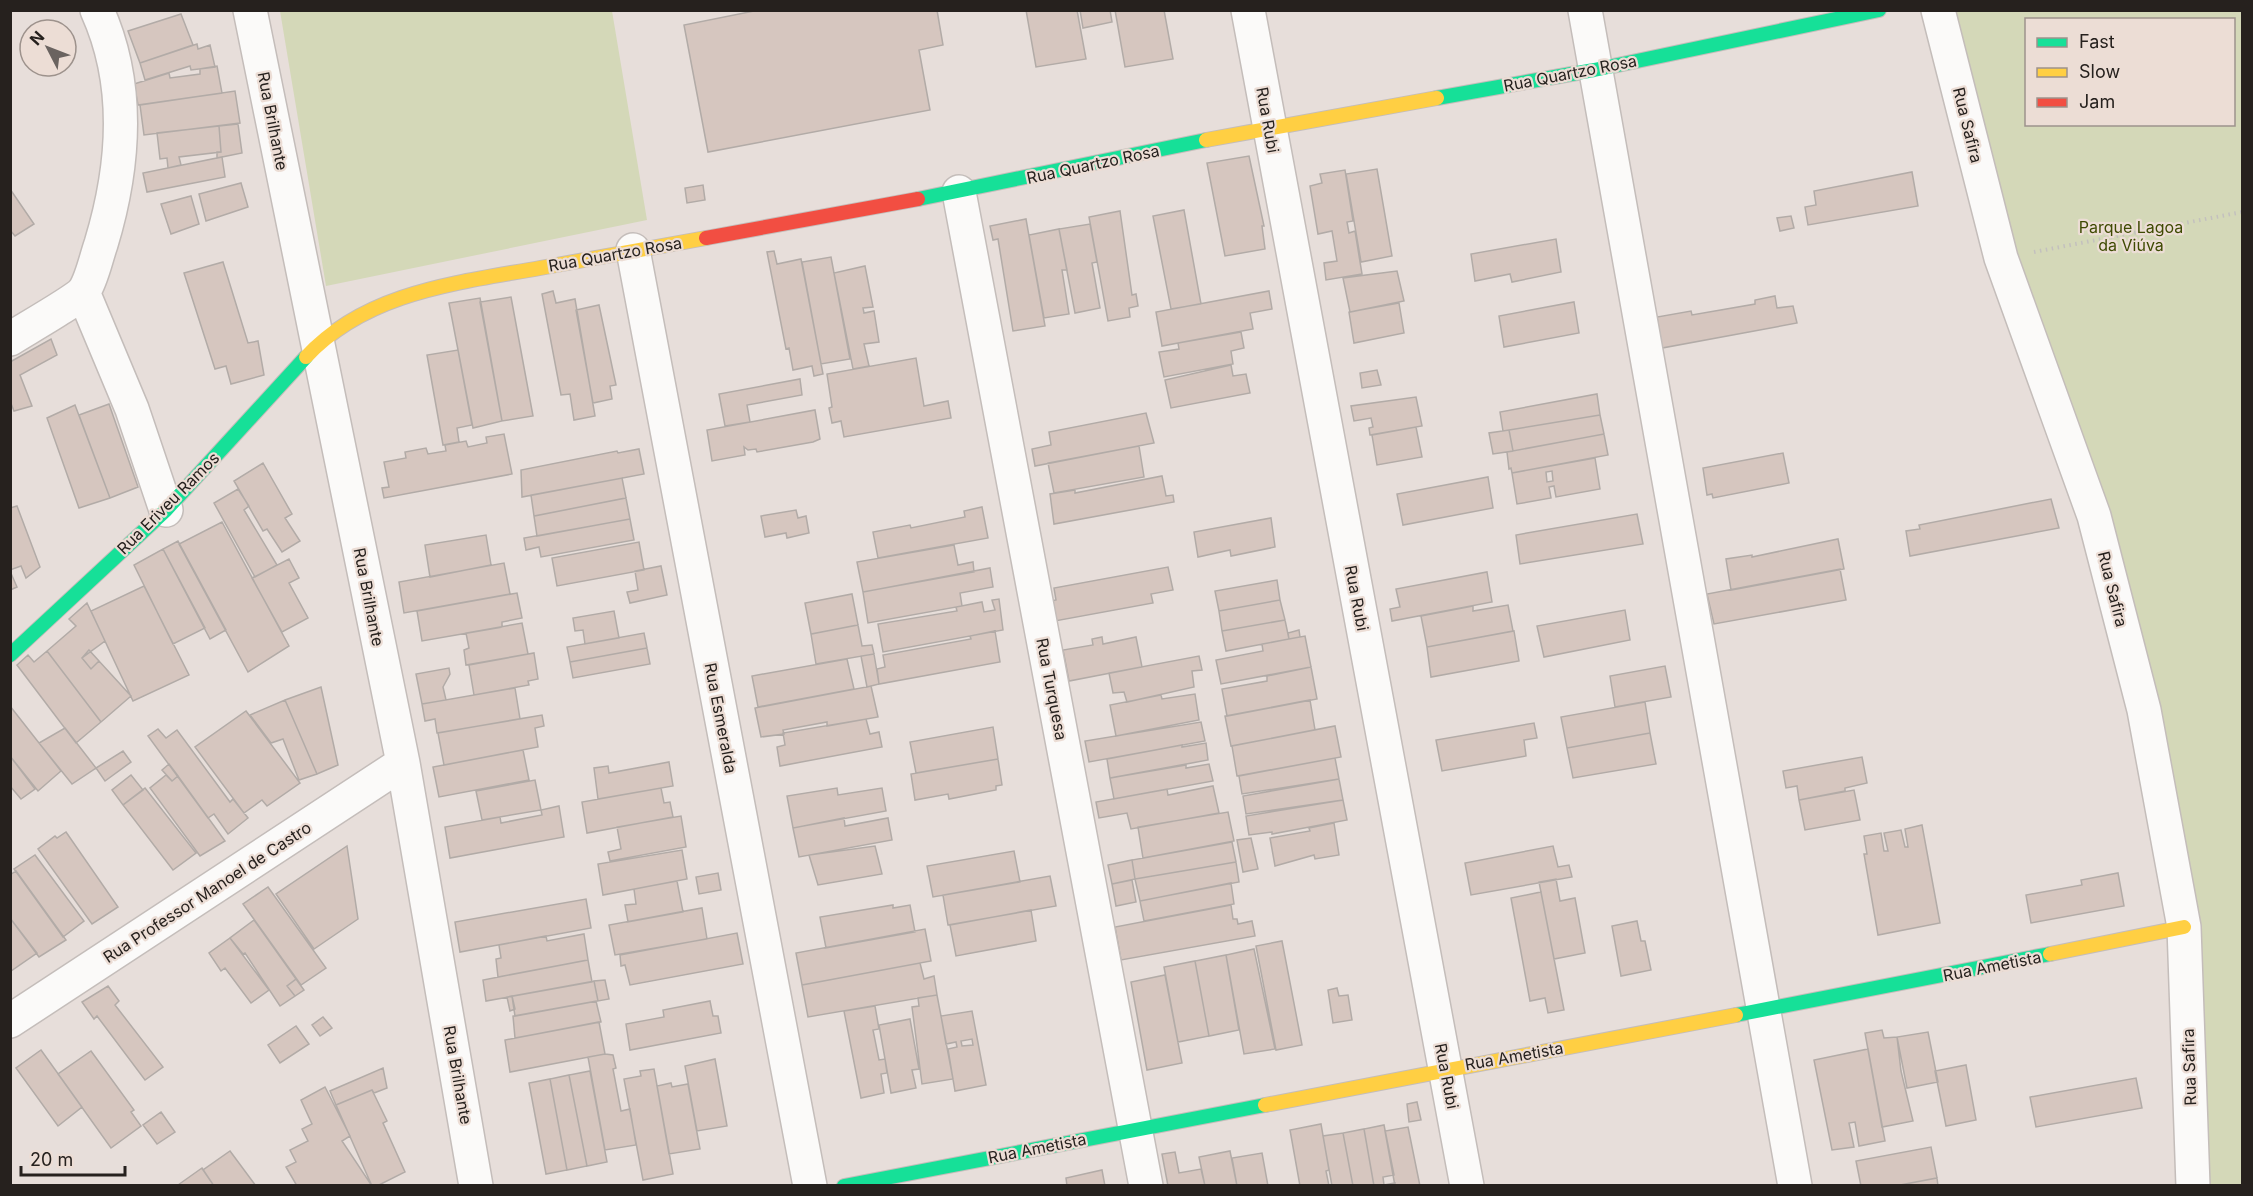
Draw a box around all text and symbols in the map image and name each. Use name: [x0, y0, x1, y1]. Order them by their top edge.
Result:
north arrow: [18, 18, 78, 78]
legend: [2025, 18, 2235, 126]
text: N: [25, 27, 48, 49]
text: Fast: [2079, 31, 2115, 52]
street label: Rua Quartzo Rosa: [1502, 50, 1638, 96]
text: Slow: [2079, 61, 2120, 82]
street label: Rua Brilhante: [254, 70, 292, 172]
street label: Rua Rubi: [1252, 85, 1284, 155]
street label: Rua Safira: [1949, 85, 1987, 165]
text: Jam: [2079, 91, 2115, 112]
street label: Rua Quartzo Rosa: [1025, 140, 1161, 188]
park label: Parque Lagoa da Viúva: [2079, 217, 2183, 255]
street label: Rua Quartzo Rosa: [547, 232, 683, 276]
street label: Rua Eriveu Ramos: [113, 448, 223, 558]
street label: Rua Brilhante: [350, 546, 388, 648]
street label: Rua Safira: [2094, 549, 2132, 629]
street label: Rua Rubi: [1341, 563, 1373, 633]
street label: Rua Turquesa: [1032, 636, 1072, 742]
street label: Rua Esmeralda: [700, 661, 742, 775]
street label: Rua Professor Manoel de Castro: [99, 817, 315, 967]
street label: Rua Ametista: [1941, 947, 2043, 985]
street label: Rua Brilhante: [439, 1024, 477, 1126]
street label: Rua Safira: [2178, 1028, 2200, 1106]
street label: Rua Ametista: [1463, 1038, 1565, 1074]
street label: Rua Rubi: [1431, 1041, 1463, 1111]
street label: Rua Ametista: [986, 1129, 1088, 1167]
scale bar: [21, 1139, 124, 1177]
text: 20 m: [30, 1149, 73, 1170]

